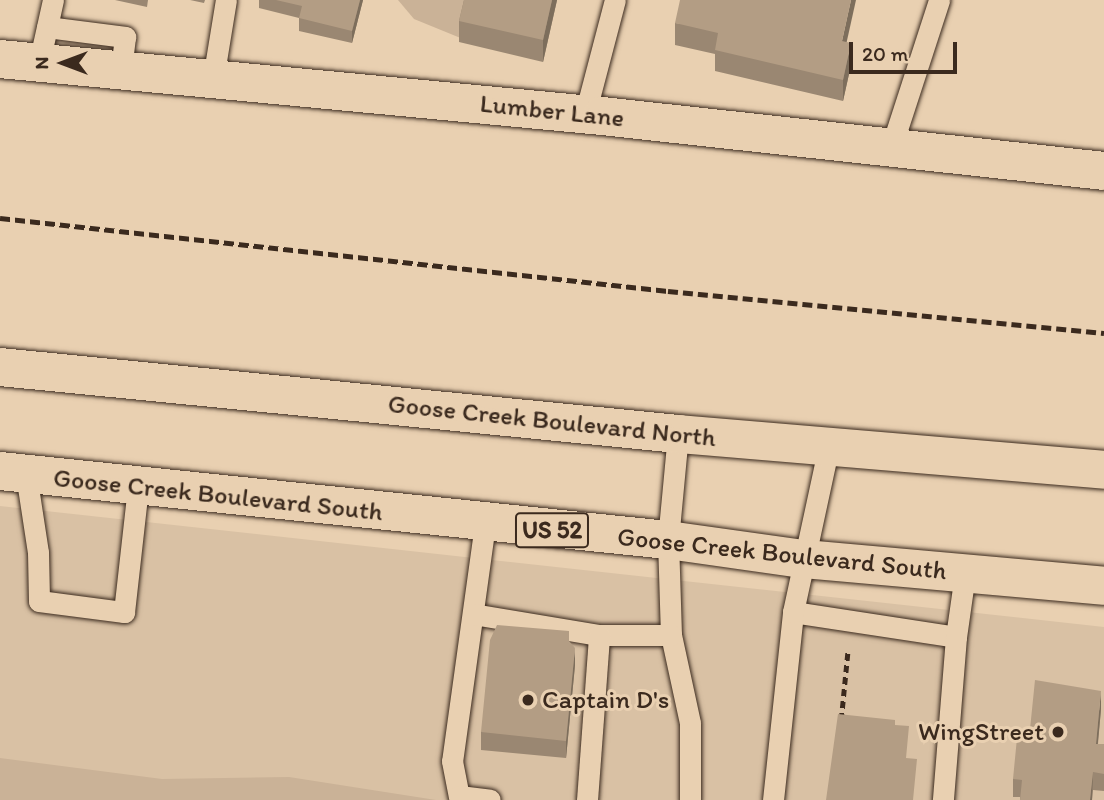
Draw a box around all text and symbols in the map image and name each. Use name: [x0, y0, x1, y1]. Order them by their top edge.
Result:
north arrow: [28, 28, 98, 98]
scale bar: [852, 28, 960, 72]
text: 20 m: [862, 41, 908, 66]
text: N: [30, 57, 53, 69]
street label: Lumber Lane: [478, 88, 626, 134]
street label: Goose Creek Boulevard North: [386, 388, 718, 454]
street label: Goose Creek Boulevard South: [52, 462, 384, 528]
road number: US 52: [514, 509, 590, 550]
street label: Goose Creek Boulevard South: [616, 521, 948, 587]
place label: Captain D's: [542, 684, 669, 716]
marker: Captain D's: [520, 692, 536, 708]
place label: WingStreet: [918, 716, 1044, 748]
marker: WingStreet: [1050, 724, 1066, 740]

